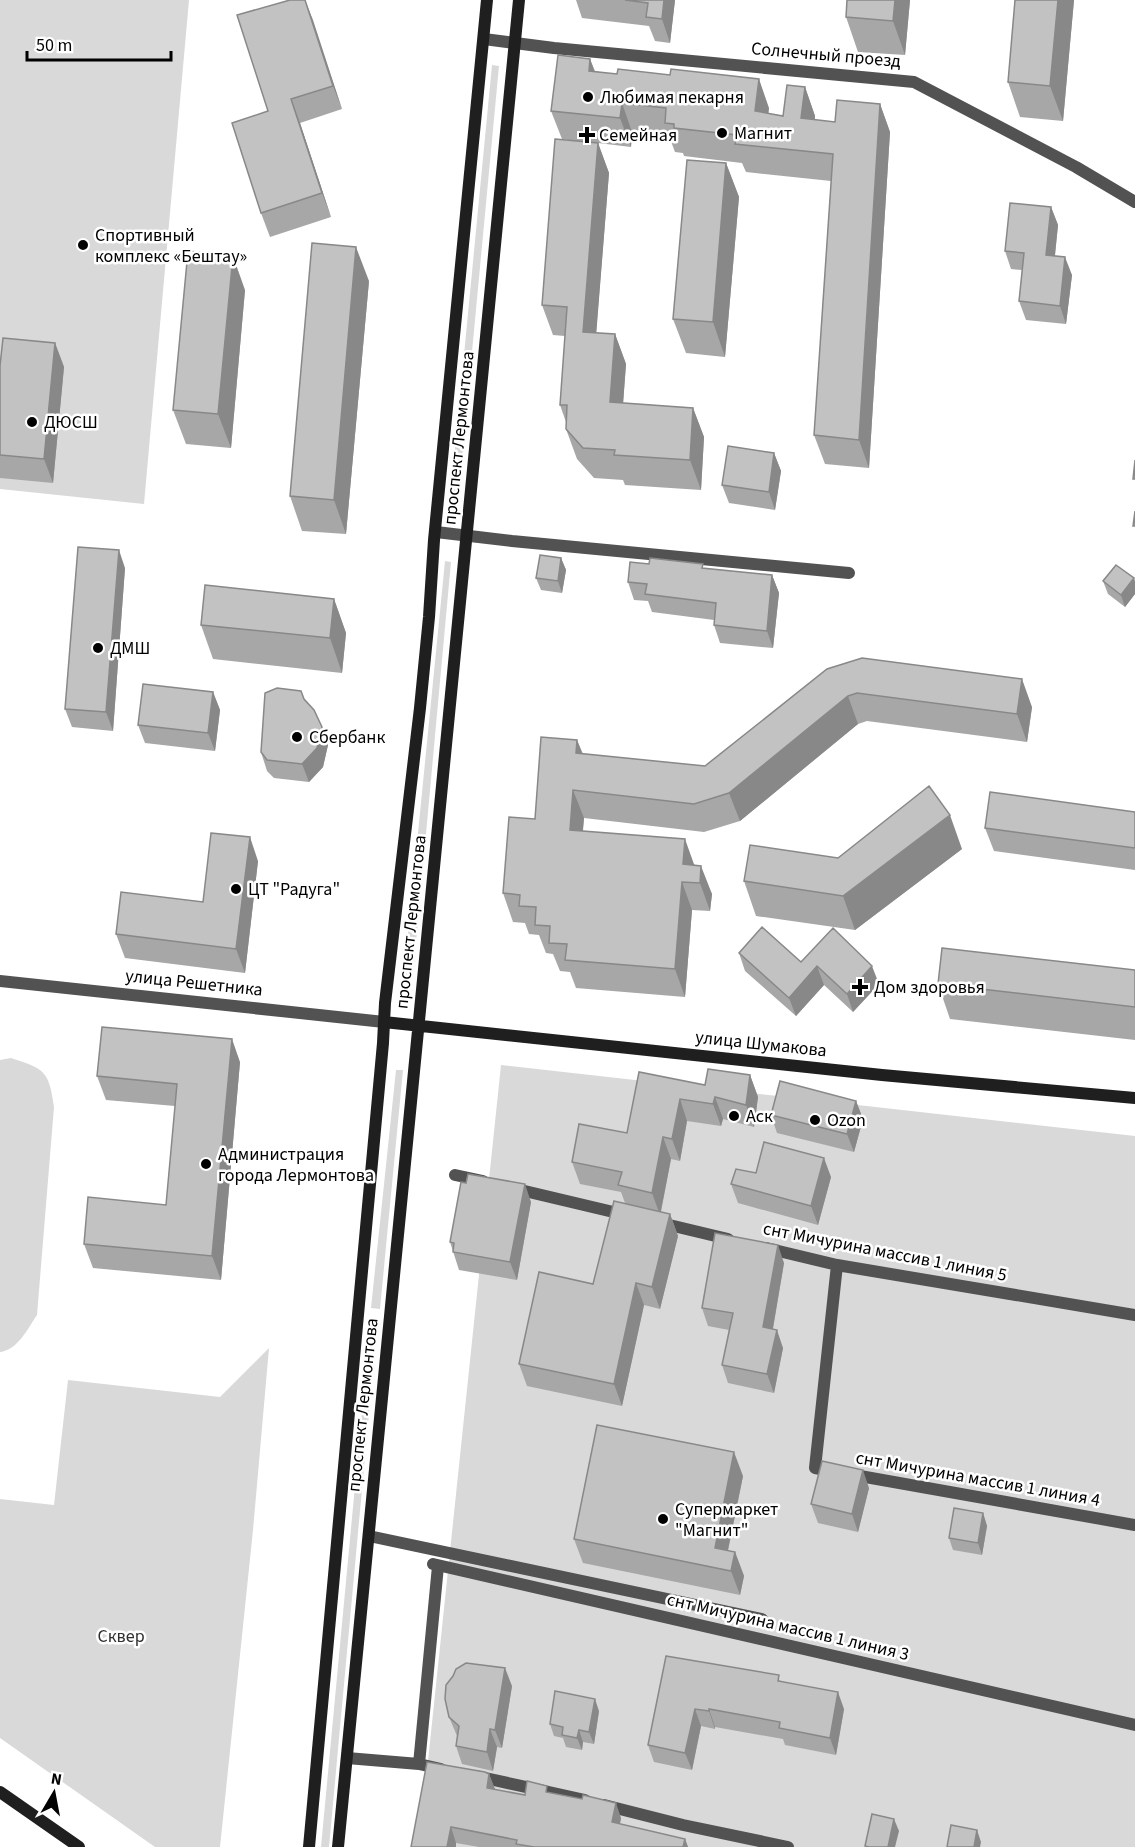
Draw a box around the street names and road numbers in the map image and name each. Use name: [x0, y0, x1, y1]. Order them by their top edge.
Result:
street label: Солнечный проезд: [750, 36, 902, 74]
street label: проспект Лермонтова: [437, 350, 481, 526]
street label: проспект Лермонтова: [389, 834, 433, 1010]
street label: улица Решетника: [124, 963, 264, 1003]
street label: улица Шумакова: [694, 1025, 828, 1063]
street label: снт Мичурина массив 1 линия 5: [761, 1216, 1009, 1288]
street label: проспект Лермонтова: [341, 1317, 385, 1493]
street label: снт Мичурина массив 1 линия 4: [854, 1445, 1102, 1513]
street label: снт Мичурина массив 1 линия 3: [664, 1587, 912, 1667]

